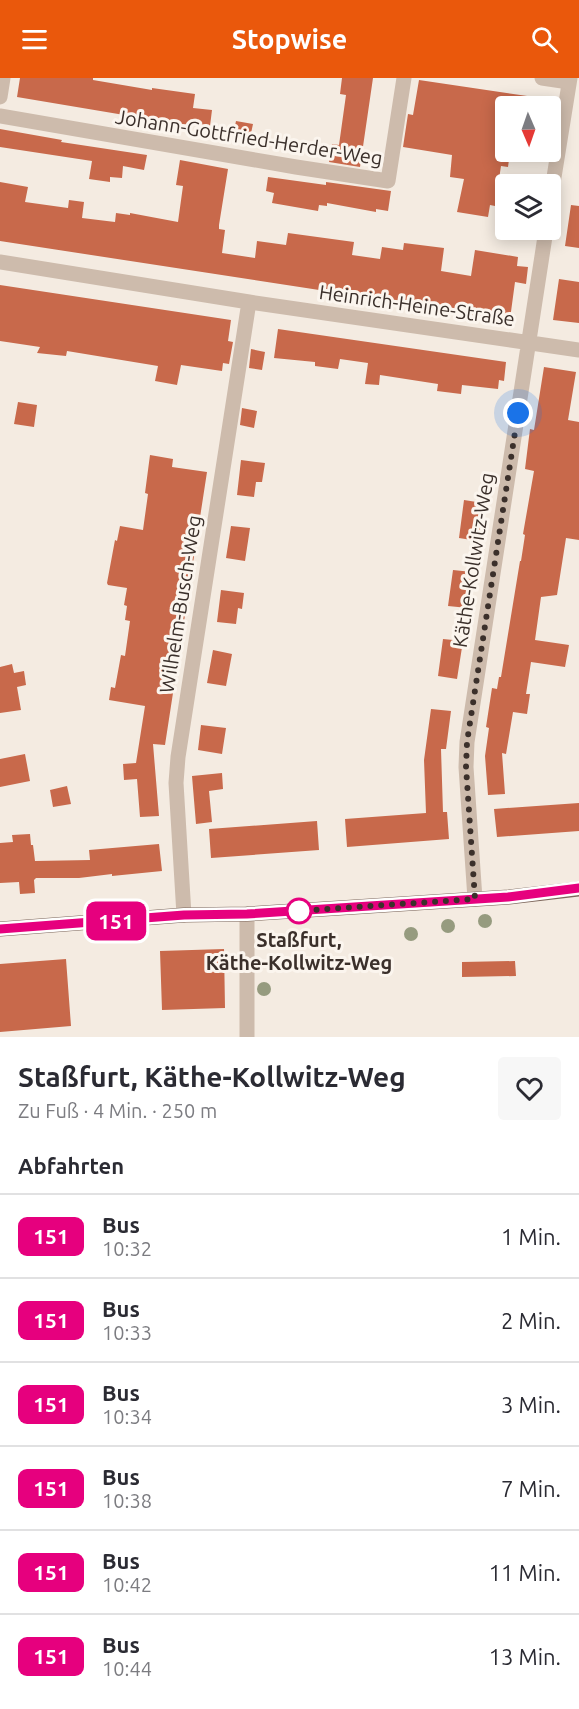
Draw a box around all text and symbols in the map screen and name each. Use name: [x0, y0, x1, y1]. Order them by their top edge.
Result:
icon: menu: [18, 23, 51, 56]
icon: search: [528, 23, 561, 56]
text: Stopwise: [232, 24, 347, 54]
north arrow: [495, 96, 561, 162]
map controls: [495, 96, 561, 240]
street label: Johann-Gottfried-Herder-Weg: [114, 105, 384, 169]
button: layers: [495, 174, 561, 240]
street label: Heinrich-Heine-Straße: [318, 280, 516, 330]
your location: [503, 398, 533, 428]
street label: Käthe-Kollwitz-Weg: [448, 471, 498, 649]
street label: Wilhelm-Busch-Weg: [155, 513, 205, 695]
marker: Staßfurt, Käthe-Kollwitz-Weg: [286, 898, 312, 924]
line badge: 151: [82, 902, 150, 940]
text: 151: [98, 909, 134, 933]
place label: Staßfurt, Käthe-Kollwitz-Weg: [206, 928, 392, 974]
button: heart: [498, 1057, 561, 1120]
text: Staßfurt, Käthe-Kollwitz-Weg: [18, 1061, 406, 1092]
text: Zu Fuß · 4 Min. · 250 m: [18, 1099, 217, 1122]
text: Abfahrten: [18, 1153, 124, 1178]
text: Bus: [102, 1212, 140, 1237]
text: 151: [33, 1224, 69, 1248]
text: 1 Min.: [501, 1224, 561, 1249]
text: 10:32: [102, 1237, 152, 1260]
text: Bus: [102, 1296, 140, 1321]
text: 151: [33, 1308, 69, 1332]
text: 2 Min.: [501, 1308, 561, 1333]
text: 10:33: [102, 1321, 152, 1344]
text: Bus: [102, 1380, 140, 1405]
text: 151: [33, 1392, 69, 1416]
text: 3 Min.: [501, 1392, 561, 1417]
text: 10:34: [102, 1405, 152, 1428]
text: Bus: [102, 1464, 140, 1489]
text: 151: [33, 1476, 69, 1500]
text: 7 Min.: [501, 1476, 561, 1501]
text: 10:38: [102, 1489, 152, 1512]
text: Bus: [102, 1548, 140, 1573]
text: 151: [33, 1560, 69, 1584]
text: 11 Min.: [489, 1560, 561, 1585]
text: 10:42: [102, 1573, 152, 1596]
text: Bus: [102, 1632, 140, 1657]
text: 151: [33, 1644, 69, 1668]
text: 13 Min.: [489, 1644, 561, 1669]
text: 10:44: [102, 1657, 152, 1680]

